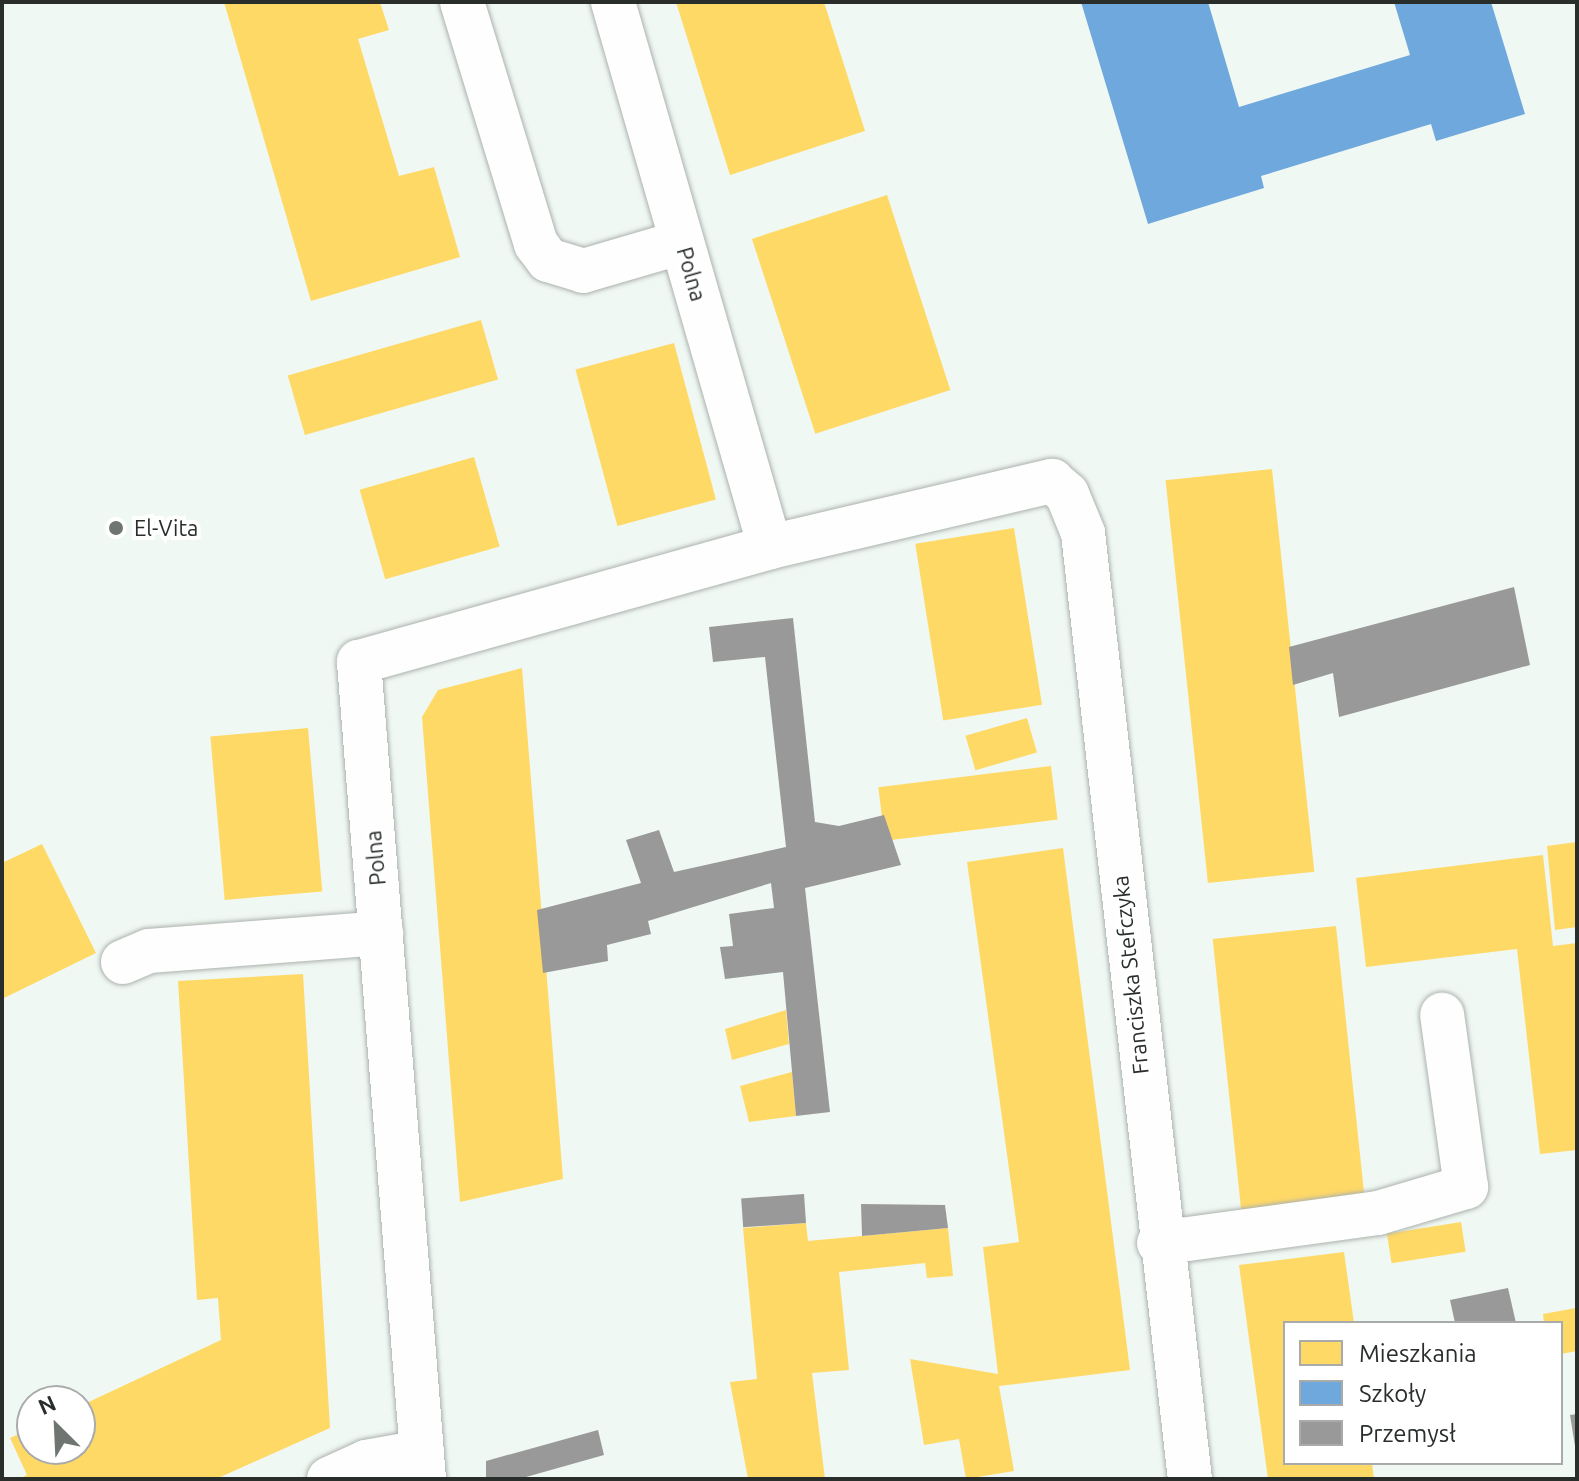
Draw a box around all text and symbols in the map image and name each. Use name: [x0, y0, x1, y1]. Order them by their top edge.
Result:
street label: Polna: [672, 244, 712, 304]
place label: El-Vita: [134, 515, 198, 541]
marker: El-Vita: [105, 517, 127, 539]
street label: Polna: [359, 829, 391, 887]
street label: Franciszka Stefczyka: [1106, 874, 1154, 1076]
legend: [1283, 1321, 1563, 1465]
text: Mieszkania: [1359, 1340, 1477, 1367]
text: Szkoły: [1359, 1380, 1426, 1407]
north arrow: [16, 1385, 96, 1465]
text: N: [34, 1390, 59, 1419]
text: Przemysł: [1359, 1420, 1456, 1447]

